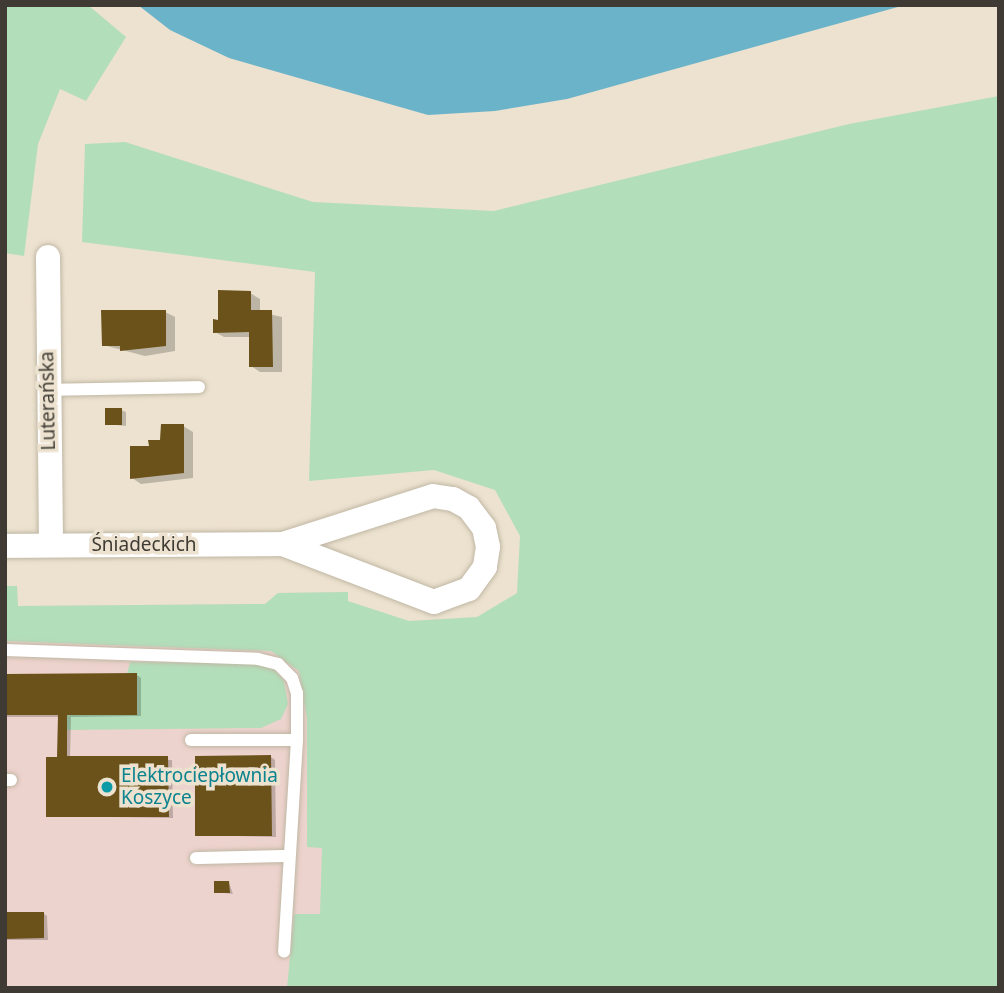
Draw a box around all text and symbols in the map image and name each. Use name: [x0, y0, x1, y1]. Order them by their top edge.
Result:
street label: Luterańska: [36, 351, 60, 451]
street label: Śniadeckich: [91, 534, 197, 556]
place label: Elektrociepłownia Koszyce: [121, 765, 278, 809]
marker: Elektrociepłownia Koszyce: [99, 779, 115, 795]

